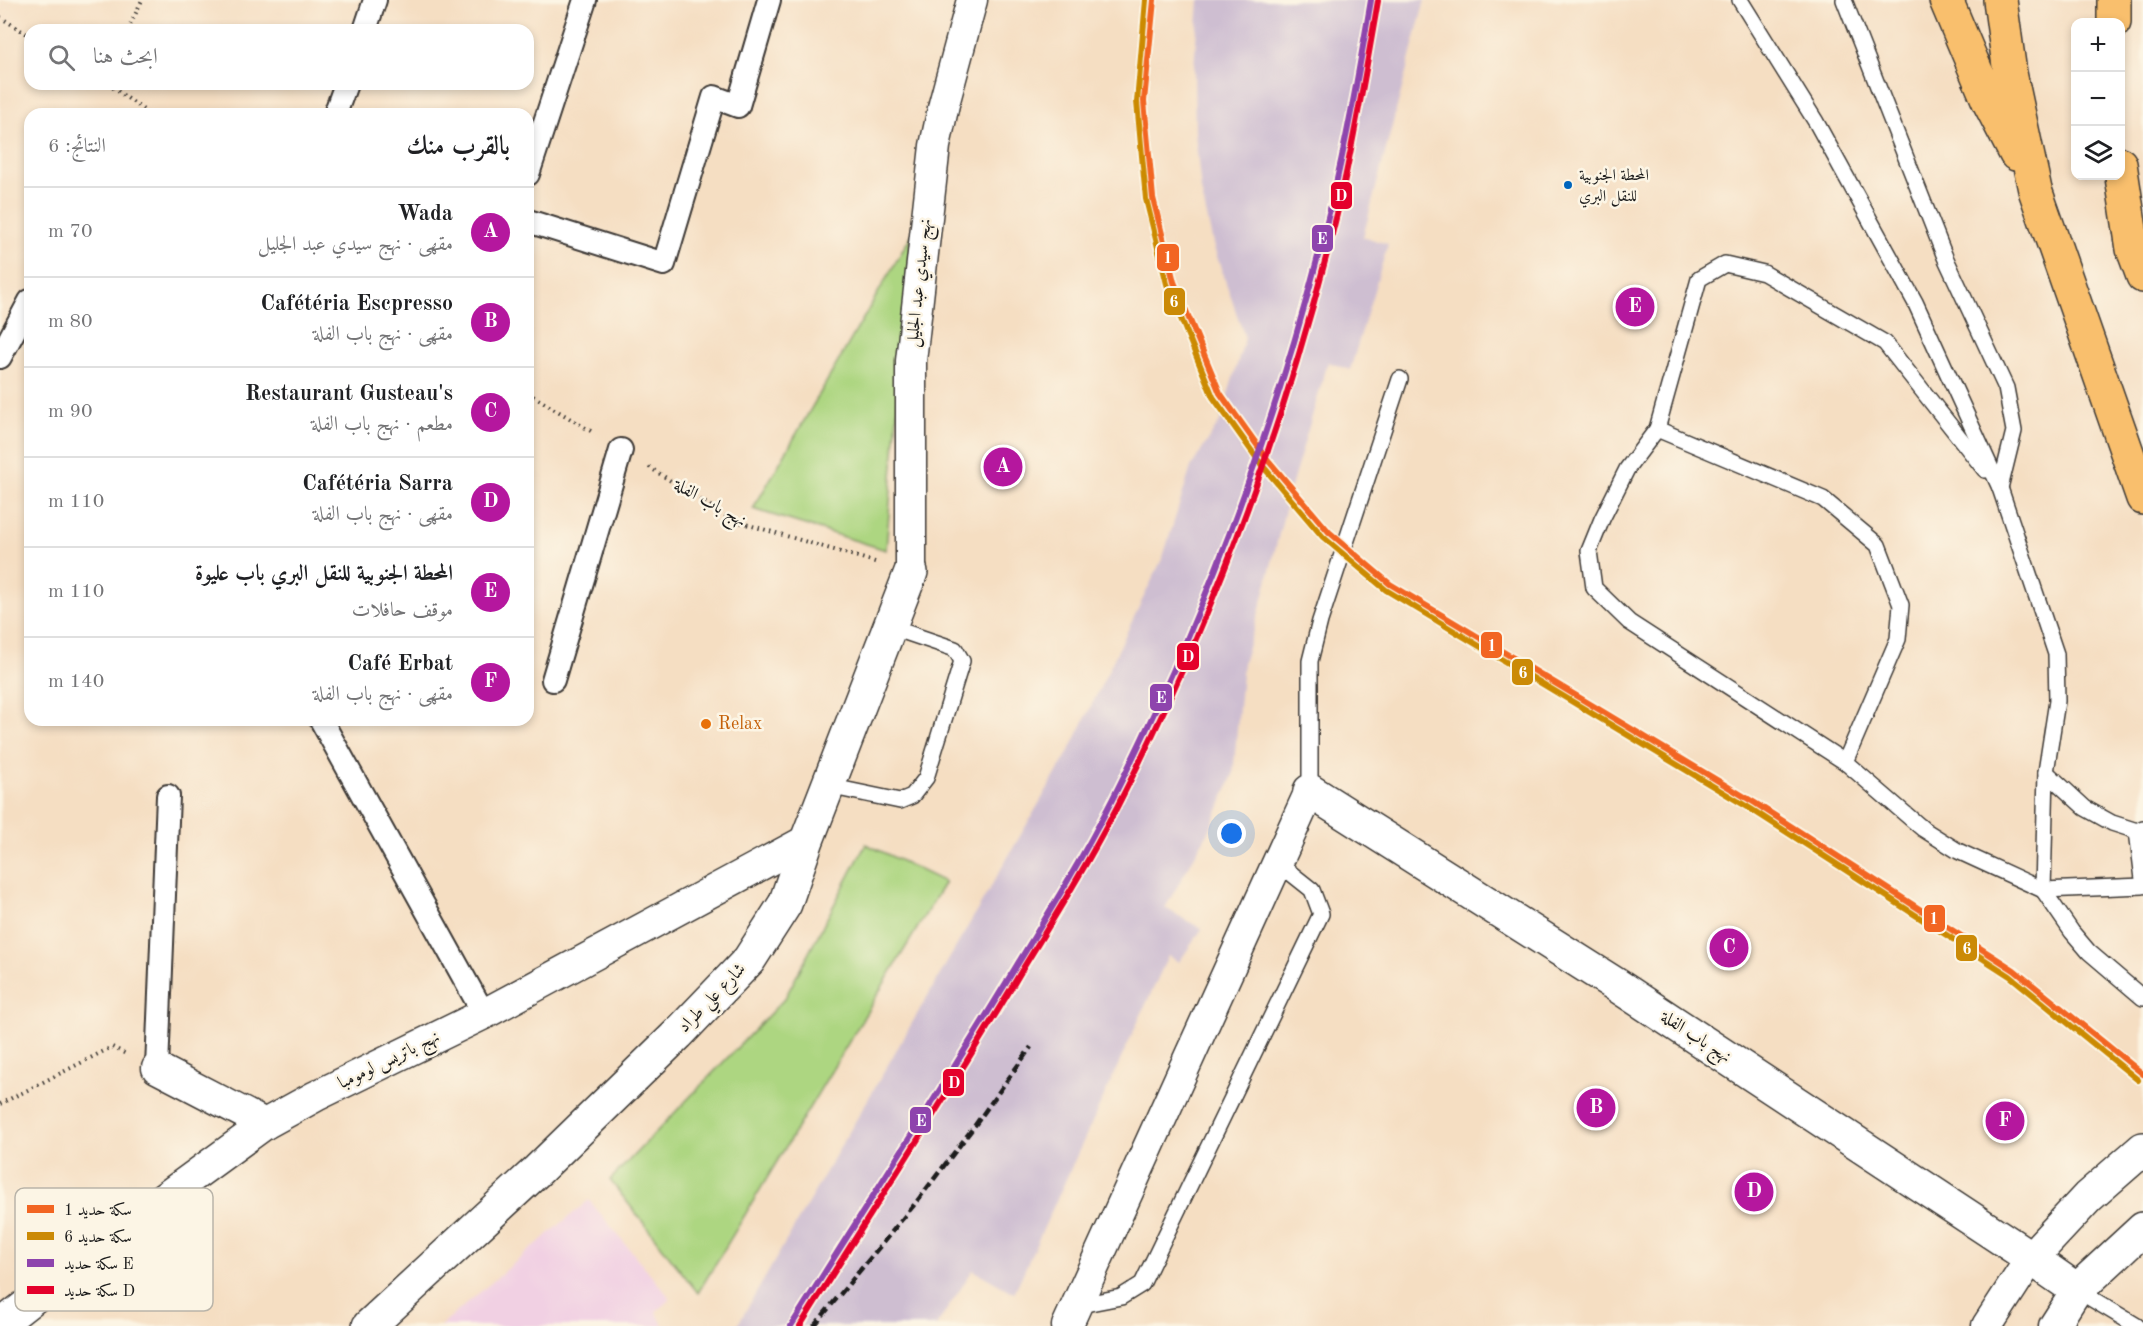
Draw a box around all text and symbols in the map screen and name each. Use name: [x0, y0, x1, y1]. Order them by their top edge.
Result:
map controls: [2071, 18, 2125, 180]
button: +: [2071, 18, 2125, 72]
search box: [24, 24, 534, 90]
icon: search: [45, 41, 78, 74]
text: ابحث هنا: [93, 46, 158, 68]
button: −: [2071, 72, 2125, 126]
button: layers: [2071, 126, 2125, 180]
text: بالقرب منك: [407, 134, 510, 160]
text: النتائج: 6: [48, 137, 106, 157]
place label: المحطة الجنوبية للنقل البري: [1579, 167, 1649, 208]
marker: المحطة الجنوبية للنقل البري: [1562, 179, 1574, 191]
line badge: D: [1330, 181, 1353, 210]
text: D: [1335, 189, 1347, 205]
text: Wada: [397, 203, 453, 225]
street label: نهج سيدي عبد الجليل: [903, 218, 941, 349]
text: 70 m: [48, 222, 93, 242]
text: A: [483, 222, 498, 242]
line badge: E: [1311, 224, 1334, 253]
text: E: [1316, 232, 1328, 248]
text: مقهى · نهج سيدي عبد الجليل: [258, 235, 453, 255]
line badge: 1: [1156, 243, 1180, 272]
text: 1: [1163, 251, 1173, 267]
pin: E: [1616, 284, 1654, 330]
line badge: 6: [1163, 287, 1186, 316]
text: Cafétéria Escpresso: [261, 293, 453, 315]
text: 6: [1169, 295, 1179, 311]
text: 80 m: [48, 312, 93, 332]
text: B: [483, 312, 498, 332]
text: مقهى · نهج باب الفلة: [313, 325, 453, 345]
text: Restaurant Gusteau's: [245, 383, 453, 405]
text: 90 m: [48, 402, 93, 422]
text: C: [484, 402, 497, 422]
text: مطعم · نهج باب الفلة: [311, 415, 453, 435]
pin: A: [984, 444, 1022, 490]
text: Cafétéria Sarra: [302, 473, 453, 495]
street label: نهج باب الفلة: [667, 475, 749, 535]
text: 110 m: [48, 492, 104, 512]
text: D: [483, 492, 498, 512]
text: مقهى · نهج باب الفلة: [313, 505, 453, 525]
text: المحطة الجنوبية للنقل البري باب عليوة: [195, 563, 453, 585]
text: 110 m: [48, 582, 104, 602]
text: E: [484, 582, 497, 602]
text: موقف حافلات: [352, 601, 453, 621]
line badge: 1: [1480, 631, 1503, 659]
text: 1: [1487, 639, 1497, 655]
line badge: D: [1176, 642, 1200, 671]
text: D: [1182, 650, 1194, 666]
text: Café Erbat: [348, 653, 453, 675]
line badge: 6: [1511, 658, 1534, 686]
text: 6: [1518, 666, 1528, 682]
text: 140 m: [48, 672, 104, 692]
text: F: [484, 672, 497, 692]
line badge: E: [1149, 683, 1173, 712]
text: مقهى · نهج باب الفلة: [313, 685, 453, 705]
text: E: [1155, 691, 1167, 707]
place label: Relax: [718, 715, 762, 733]
marker: Relax: [699, 717, 713, 731]
your location: [1217, 819, 1246, 848]
line badge: 1: [1923, 904, 1946, 933]
text: 1: [1929, 912, 1939, 928]
pin: C: [1710, 926, 1748, 970]
line badge: 6: [1955, 934, 1978, 962]
text: 6: [1962, 942, 1972, 958]
street label: شارع علي طراد: [675, 960, 754, 1041]
street label: نهج باب الفلة: [1654, 1007, 1734, 1071]
street label: نهج باتريس لومومبا: [335, 1028, 445, 1098]
line badge: D: [942, 1068, 965, 1097]
text: D: [948, 1076, 960, 1092]
pin: B: [1576, 1086, 1616, 1130]
pin: F: [1986, 1098, 2024, 1144]
line badge: E: [909, 1106, 932, 1134]
text: E: [915, 1114, 927, 1130]
pin: D: [1734, 1170, 1774, 1214]
legend: [15, 1188, 213, 1311]
text: سكة حديد 1: [64, 1201, 132, 1219]
text: سكة حديد 6: [64, 1228, 132, 1246]
text: سكة حديد E: [64, 1255, 134, 1273]
text: سكة حديد D: [64, 1282, 135, 1300]

